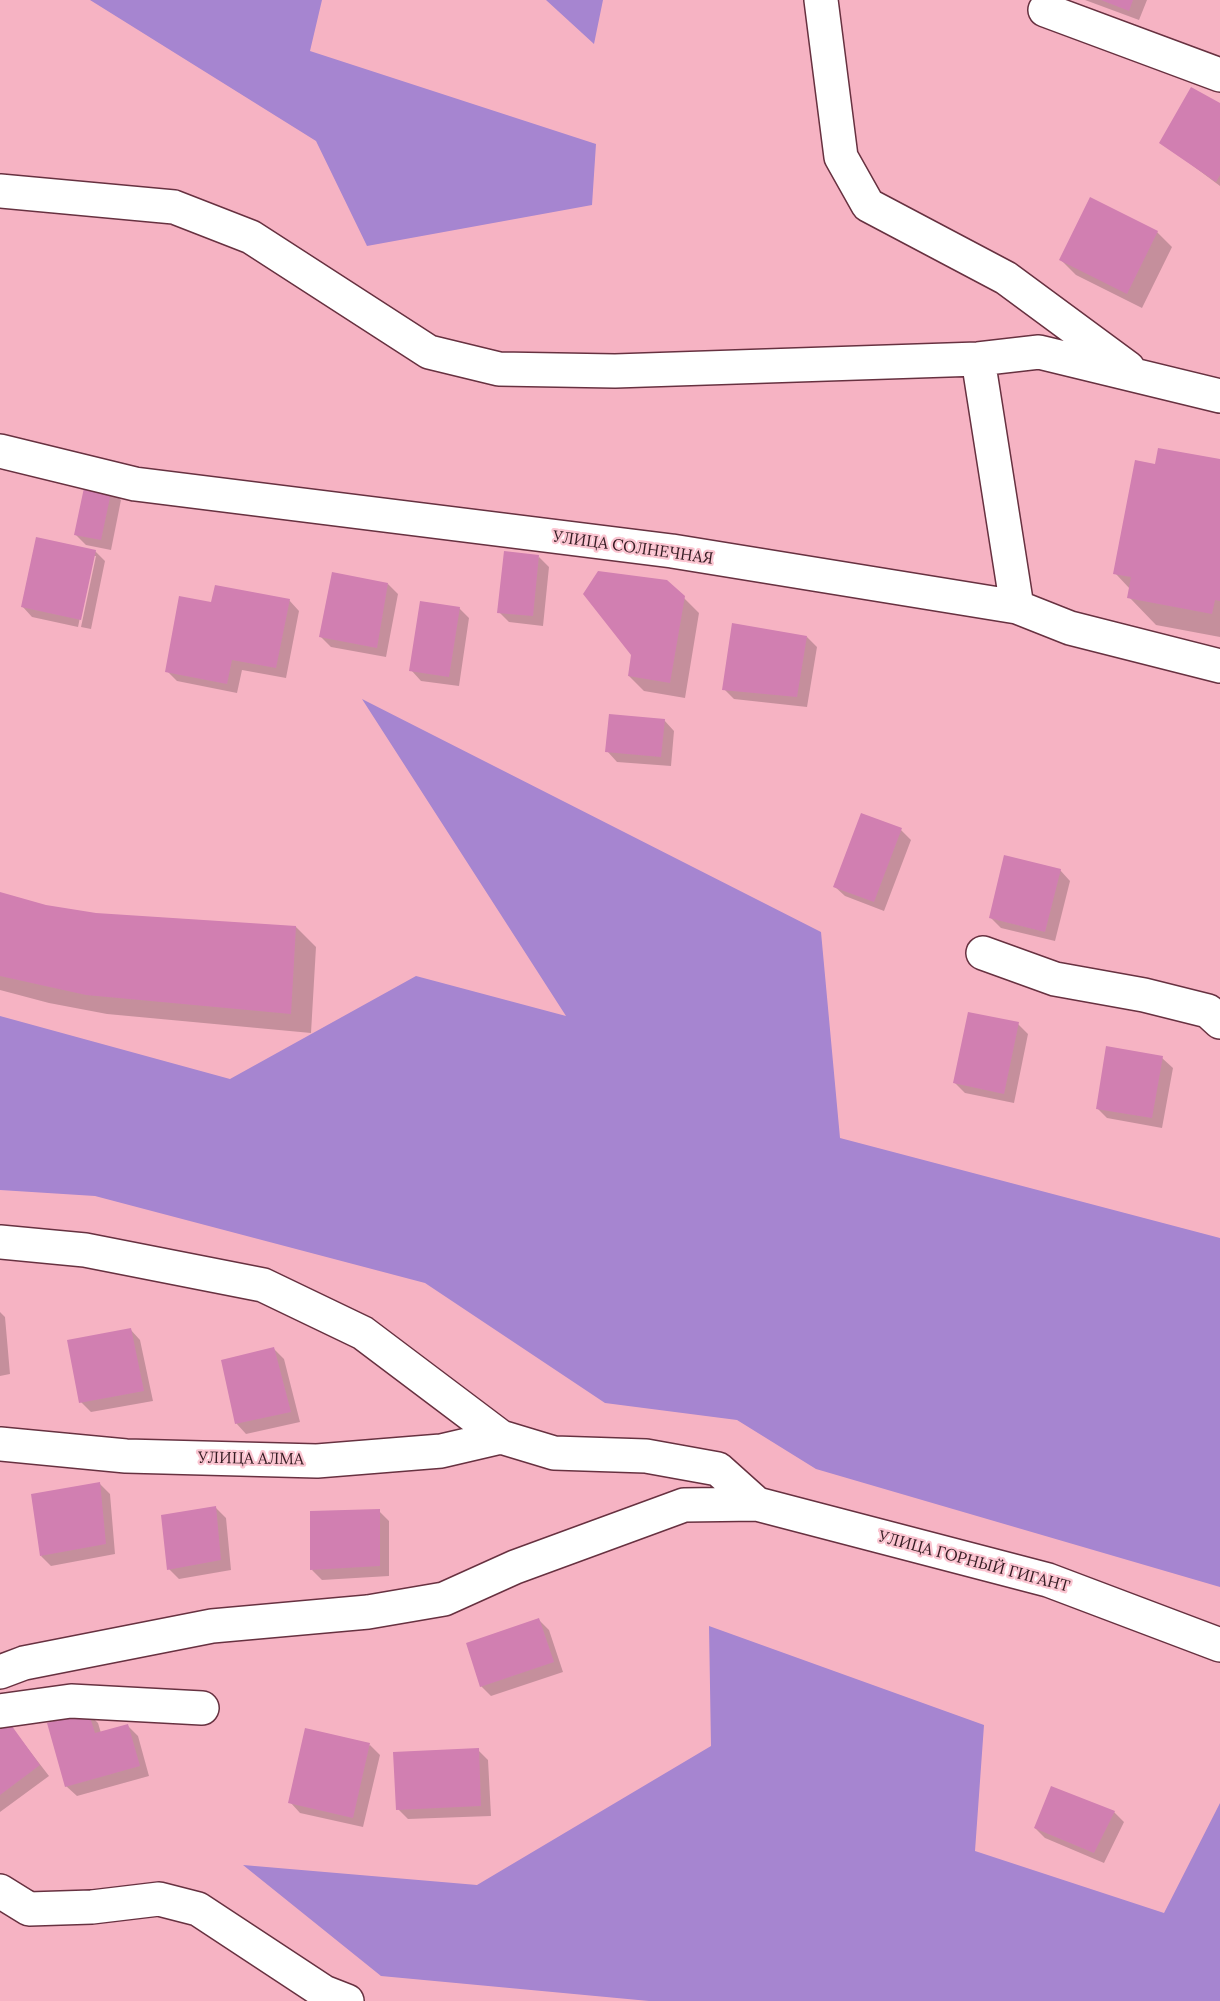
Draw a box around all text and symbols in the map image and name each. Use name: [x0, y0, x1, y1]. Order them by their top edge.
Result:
street label: УЛИЦА СОЛНЕЧНАЯ: [552, 527, 714, 569]
street label: УЛИЦА АЛМА: [198, 1448, 304, 1470]
street label: УЛИЦА ГОРНЫЙ ГИГАНТ: [876, 1527, 1072, 1597]

